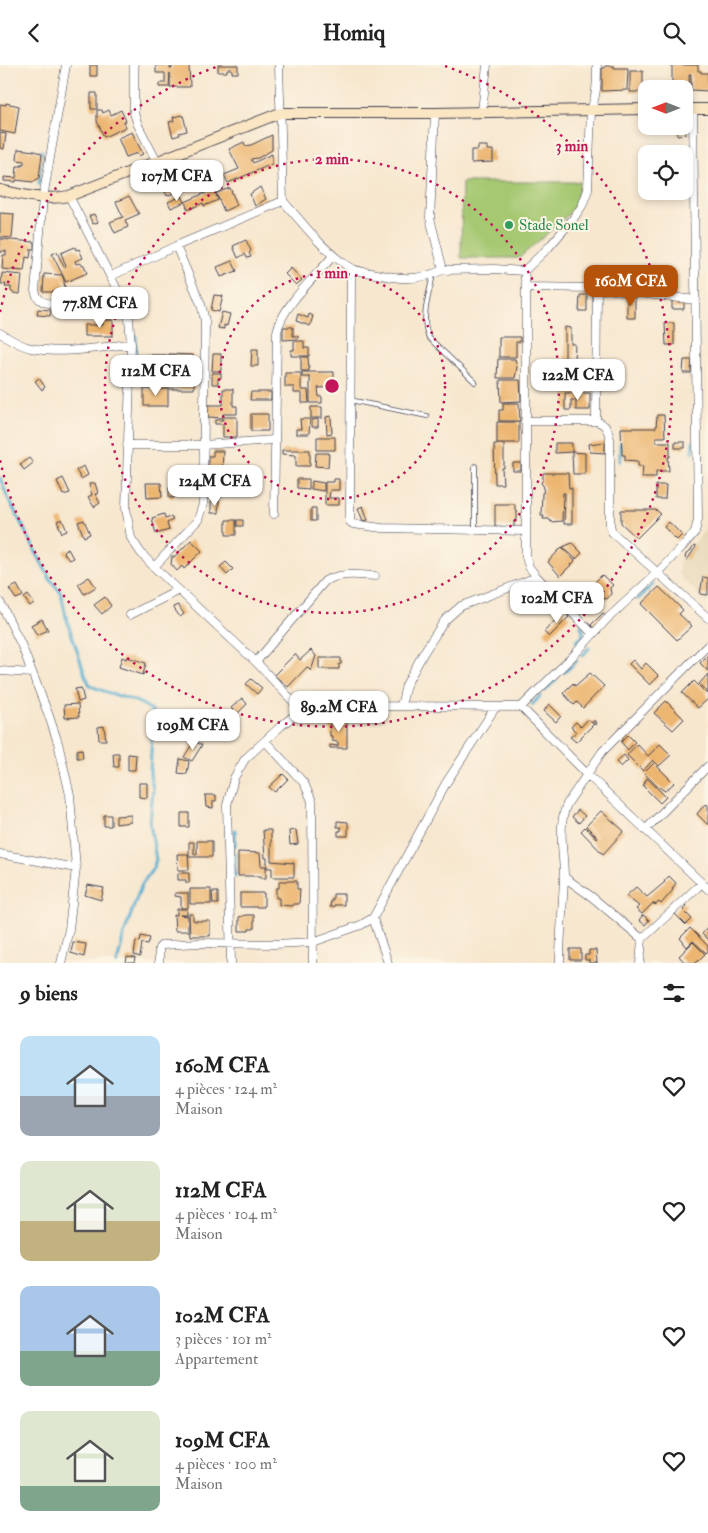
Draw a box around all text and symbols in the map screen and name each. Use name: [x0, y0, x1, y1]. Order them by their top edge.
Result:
icon: back: [20, 19, 48, 47]
text: Homiq: [323, 19, 385, 47]
icon: search: [660, 19, 688, 47]
north arrow: [638, 80, 692, 135]
map controls: [638, 80, 693, 200]
text: 3 min: [556, 137, 588, 156]
button: locate: [638, 145, 693, 200]
text: 2 min: [315, 150, 349, 169]
pin: 107M CFA: [125, 159, 229, 202]
text: 107M CFA: [141, 166, 213, 186]
place label: Stade Sonel: [519, 216, 589, 235]
marker: Stade Sonel: [503, 219, 515, 231]
text: 1 min: [316, 264, 348, 283]
pin: 160M CFA: [579, 265, 683, 307]
text: 160M CFA: [595, 271, 667, 291]
pin: 77.8M CFA: [43, 287, 157, 329]
text: 77.8M CFA: [62, 293, 138, 313]
pin: 112M CFA: [104, 355, 208, 397]
pin: 122M CFA: [526, 359, 630, 401]
text: 112M CFA: [121, 361, 191, 381]
text: 122M CFA: [542, 365, 614, 385]
centre of rings: [323, 377, 341, 395]
pin: 124M CFA: [163, 465, 267, 507]
text: 124M CFA: [179, 471, 251, 491]
pin: 102M CFA: [505, 581, 609, 624]
text: 102M CFA: [521, 588, 593, 608]
pin: 89.2M CFA: [282, 691, 396, 733]
text: 89.2M CFA: [300, 697, 378, 717]
pin: 109M CFA: [141, 709, 245, 751]
text: 109M CFA: [157, 715, 229, 735]
icon: filters: [660, 979, 688, 1007]
text: 9 biens: [20, 980, 78, 1007]
text: 160M CFA: [175, 1052, 270, 1079]
icon: home: [60, 1056, 120, 1116]
icon: heart: [660, 1072, 688, 1100]
text: 4 pièces · 124 m²: [175, 1079, 277, 1099]
text: Maison: [175, 1099, 223, 1119]
text: 112M CFA: [175, 1177, 267, 1204]
icon: home: [60, 1181, 120, 1241]
icon: heart: [660, 1197, 688, 1225]
text: 4 pièces · 104 m²: [175, 1204, 277, 1224]
text: Maison: [175, 1224, 223, 1244]
text: 102M CFA: [175, 1302, 270, 1329]
icon: home: [60, 1306, 120, 1366]
icon: heart: [660, 1322, 688, 1350]
text: 3 pièces · 101 m²: [175, 1329, 272, 1349]
text: Appartement: [175, 1349, 258, 1369]
text: 109M CFA: [175, 1427, 270, 1454]
icon: home: [60, 1431, 120, 1491]
icon: heart: [660, 1447, 688, 1475]
text: 4 pièces · 100 m²: [175, 1454, 277, 1474]
text: Maison: [175, 1474, 223, 1494]

